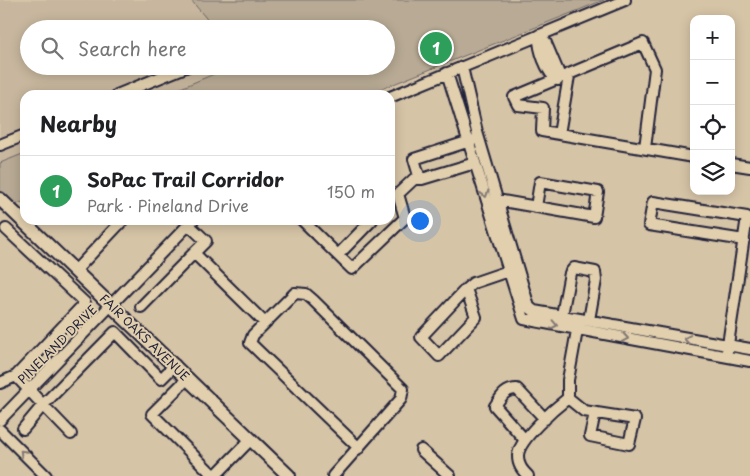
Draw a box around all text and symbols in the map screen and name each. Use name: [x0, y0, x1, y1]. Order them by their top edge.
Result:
map controls: [690, 15, 735, 195]
button: +: [690, 15, 735, 60]
search box: [20, 20, 395, 75]
pin: 1: [420, 29, 452, 67]
icon: search: [38, 34, 66, 62]
text: Search here: [78, 34, 187, 62]
button: −: [690, 60, 735, 105]
button: locate: [690, 105, 735, 150]
text: Nearby: [40, 107, 117, 139]
button: layers: [690, 150, 735, 195]
text: SoPac Trail Corridor: [87, 165, 284, 193]
text: 1: [52, 179, 60, 203]
text: 150 m: [327, 179, 375, 203]
one-way arrow: [479, 189, 489, 197]
text: Park · Pineland Drive: [87, 193, 249, 217]
your location: [407, 208, 433, 234]
street label: FAIR OAKS AVENUE: [96, 289, 194, 385]
street label: PINELAND DRIVE: [13, 300, 101, 388]
one-way arrow: [550, 320, 559, 330]
one-way arrow: [620, 333, 629, 343]
one-way arrow: [682, 334, 691, 344]
one-way arrow: [20, 450, 29, 459]

